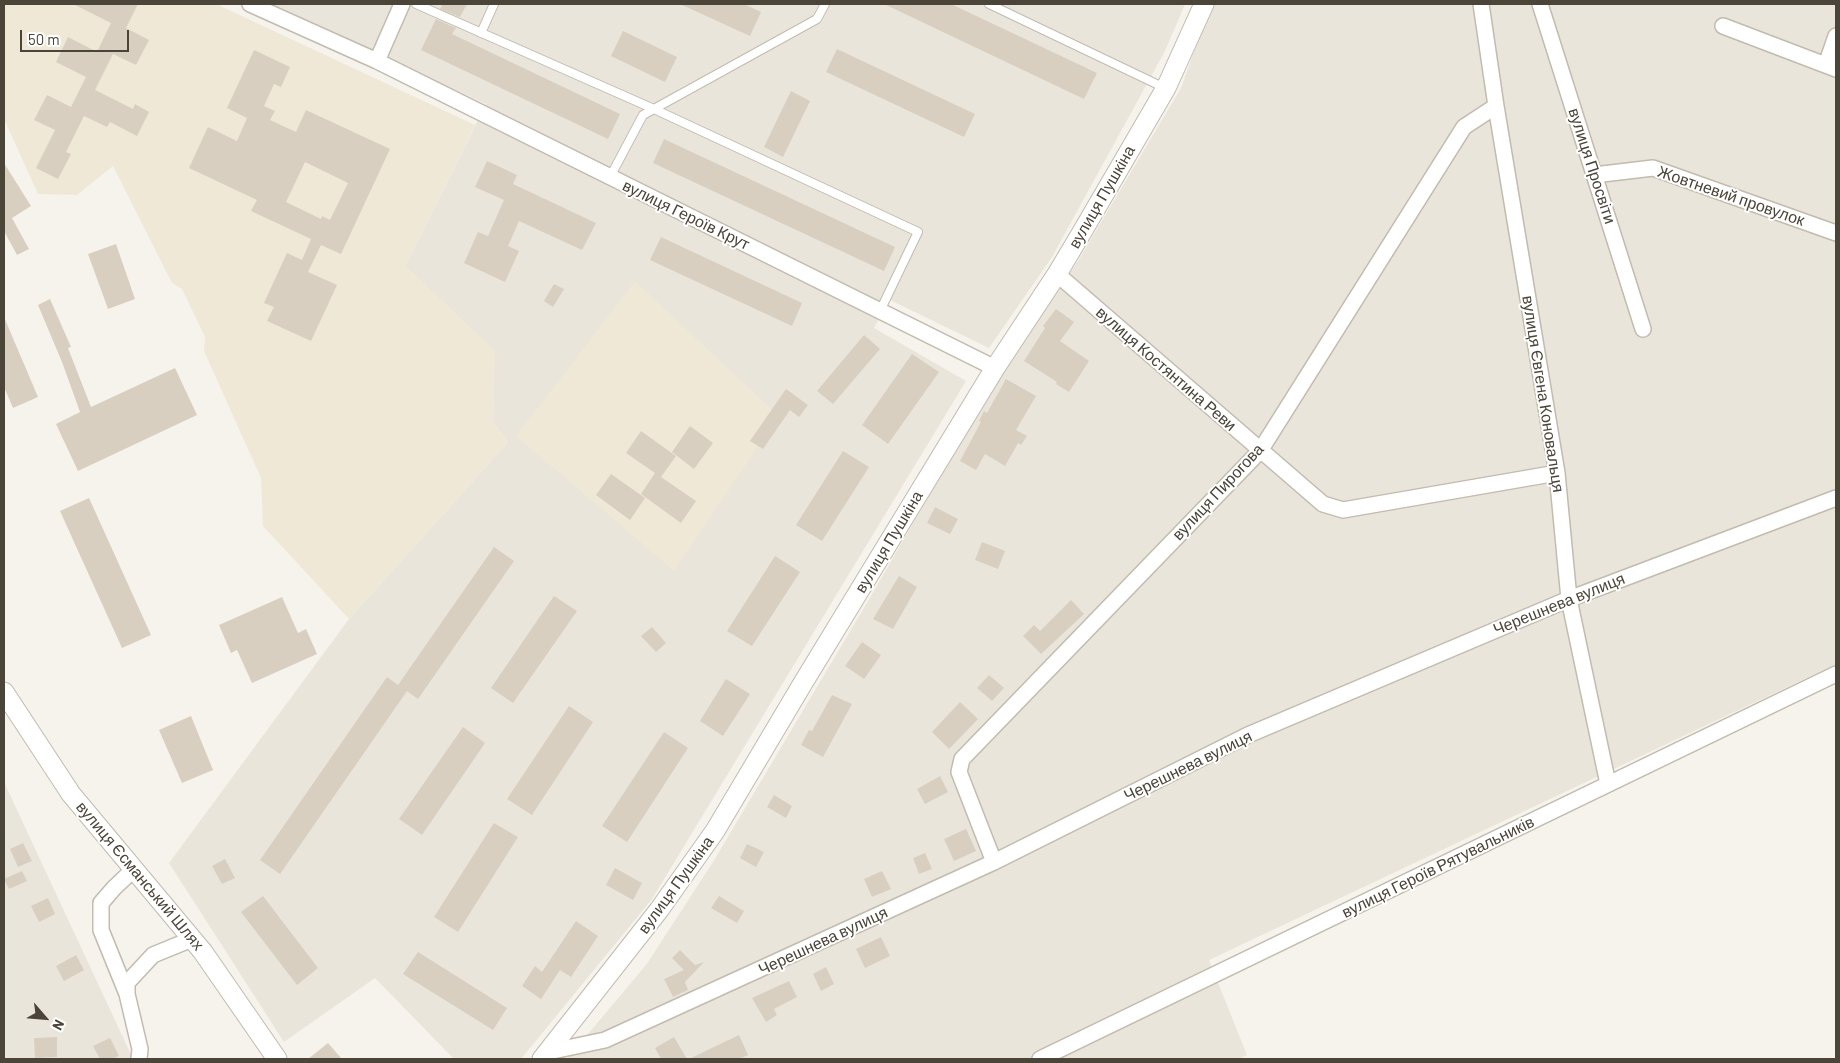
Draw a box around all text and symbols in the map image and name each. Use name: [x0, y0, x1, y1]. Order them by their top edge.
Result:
scale bar: [22, 20, 131, 52]
text: 50 m: [28, 30, 60, 48]
street label: вулиця Просвіти: [1564, 106, 1620, 226]
street label: вулиця Пушкіна: [1065, 142, 1139, 252]
street label: Жовтневий провулок: [1655, 162, 1807, 230]
street label: вулиця Героїв Крут: [619, 176, 753, 254]
street label: вулиця Євгена Коновальця: [1518, 294, 1568, 494]
street label: вулиця Костянтина Реви: [1092, 303, 1240, 435]
street label: вулиця Пирогова: [1168, 440, 1268, 544]
street label: вулиця Пушкіна: [851, 487, 927, 597]
street label: Черешнева вулиця: [1490, 569, 1628, 639]
street label: Черешнева вулиця: [1121, 727, 1255, 805]
street label: вулиця Єсманський Шлях: [72, 798, 208, 954]
street label: вулиця Героїв Рятувальників: [1339, 812, 1537, 922]
street label: вулиця Пушкіна: [634, 833, 718, 937]
street label: Черешнева вулиця: [755, 903, 891, 979]
north arrow: [20, 993, 70, 1043]
text: N: [49, 1017, 68, 1033]

